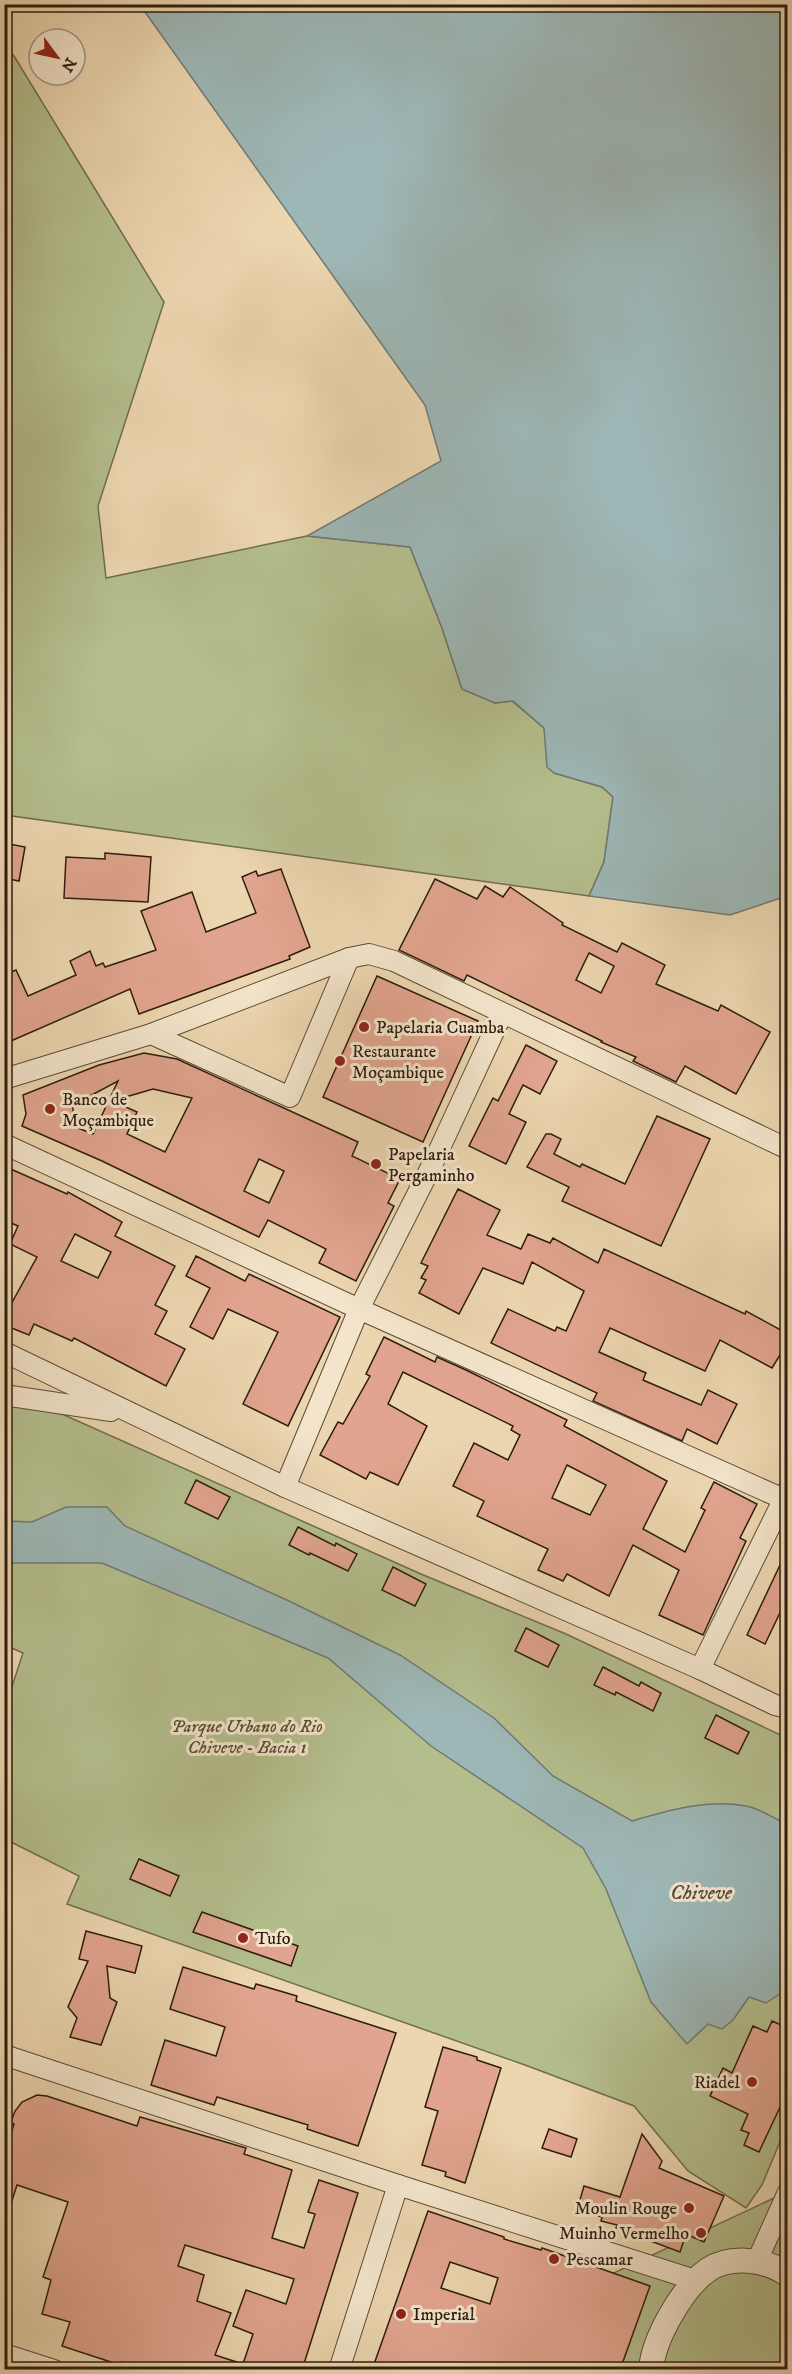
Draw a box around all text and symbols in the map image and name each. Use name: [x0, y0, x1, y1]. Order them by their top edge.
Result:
north arrow: [27, 27, 87, 87]
text: N: [57, 54, 81, 76]
place label: Papelaria Cuamba: [376, 1017, 505, 1039]
marker: Papelaria Cuamba: [357, 1020, 371, 1034]
place label: Restaurante Moçambique: [352, 1041, 444, 1084]
marker: Restaurante Moçambique: [333, 1054, 347, 1068]
place label: Banco de Moçambique: [62, 1089, 154, 1132]
marker: Banco de Moçambique: [43, 1102, 57, 1116]
place label: Papelaria Pergaminho: [388, 1144, 475, 1187]
marker: Papelaria Pergaminho: [369, 1157, 383, 1171]
park label: Parque Urbano do Rio Chiveve - Bacia 1: [171, 1716, 323, 1759]
water label: Chiveve: [670, 1881, 733, 1906]
place label: Tufo: [255, 1928, 291, 1950]
marker: Tufo: [236, 1931, 250, 1945]
place label: Riadel: [694, 2072, 741, 2094]
marker: Riadel: [745, 2075, 759, 2089]
place label: Moulin Rouge: [575, 2198, 677, 2220]
marker: Moulin Rouge: [682, 2201, 696, 2215]
place label: Muinho Vermelho: [559, 2223, 689, 2245]
marker: Muinho Vermelho: [694, 2226, 708, 2240]
place label: Pescamar: [566, 2249, 633, 2271]
marker: Pescamar: [547, 2252, 561, 2266]
place label: Imperial: [413, 2304, 475, 2326]
marker: Imperial: [394, 2307, 408, 2321]

